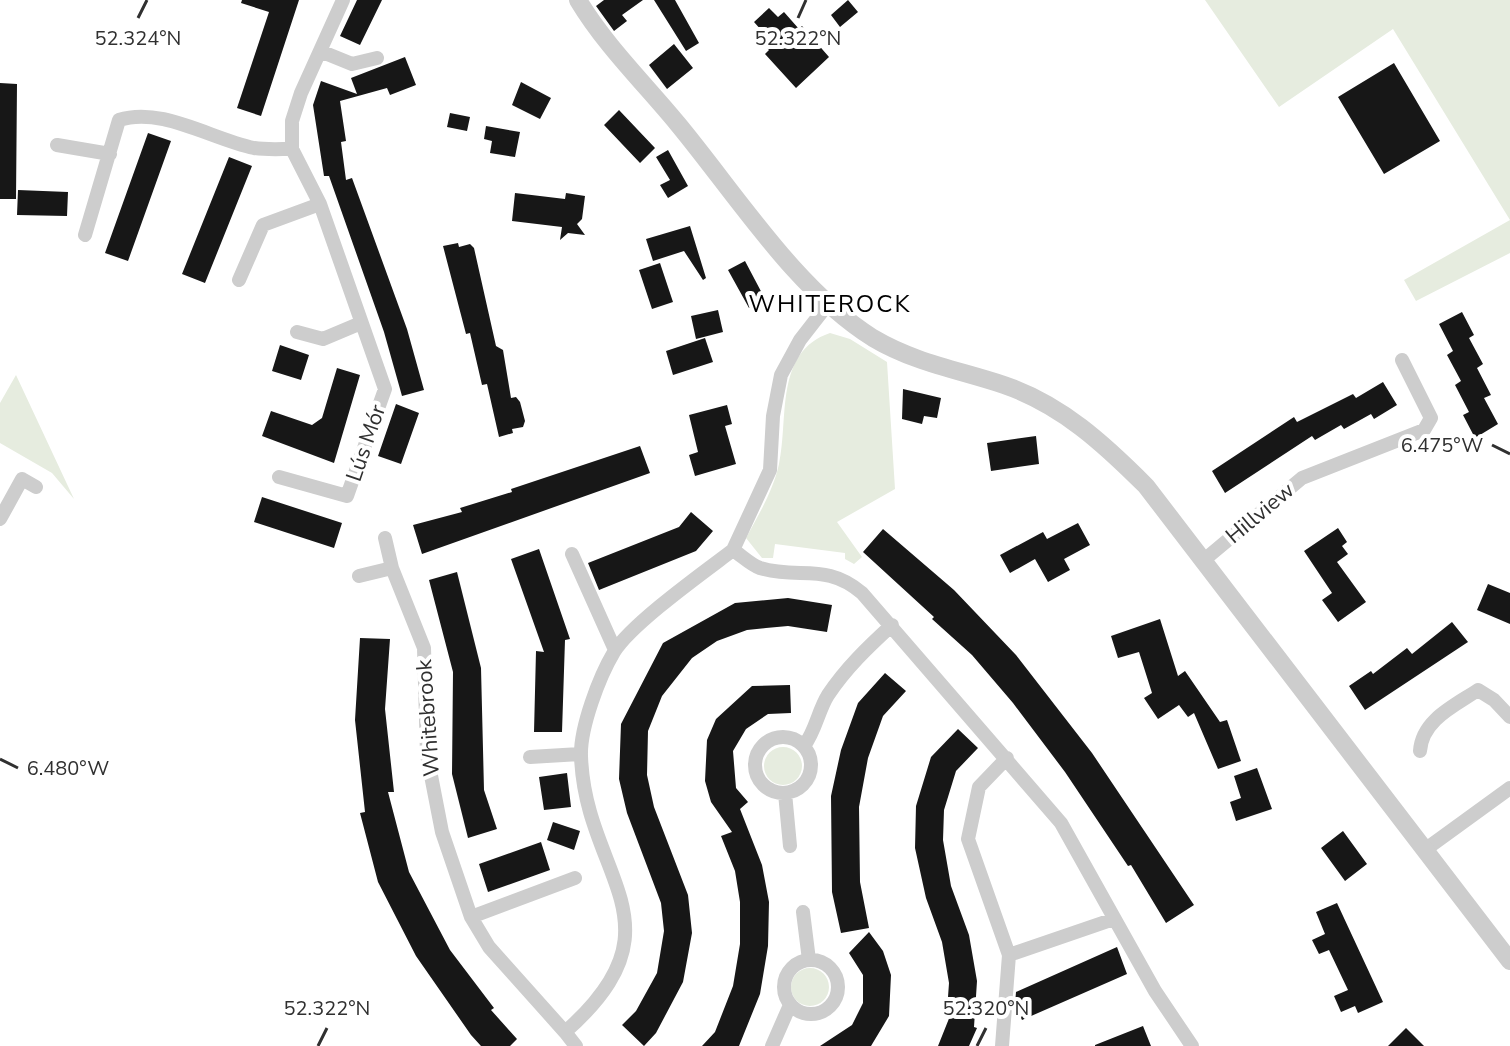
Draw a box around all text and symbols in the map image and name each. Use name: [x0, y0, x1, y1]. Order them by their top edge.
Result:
text: 52.324°N: [95, 25, 181, 52]
text: 52.322°N: [755, 25, 841, 52]
district label: WHITEROCK: [749, 288, 911, 320]
street label: Lús Mór: [339, 401, 393, 485]
text: 6.475°W: [1401, 432, 1483, 459]
street label: Hillview: [1219, 475, 1301, 551]
street label: Whitebrook: [409, 658, 447, 777]
text: 6.480°W: [27, 755, 109, 782]
text: 52.322°N: [284, 995, 370, 1022]
text: 52.320°N: [943, 995, 1029, 1022]

